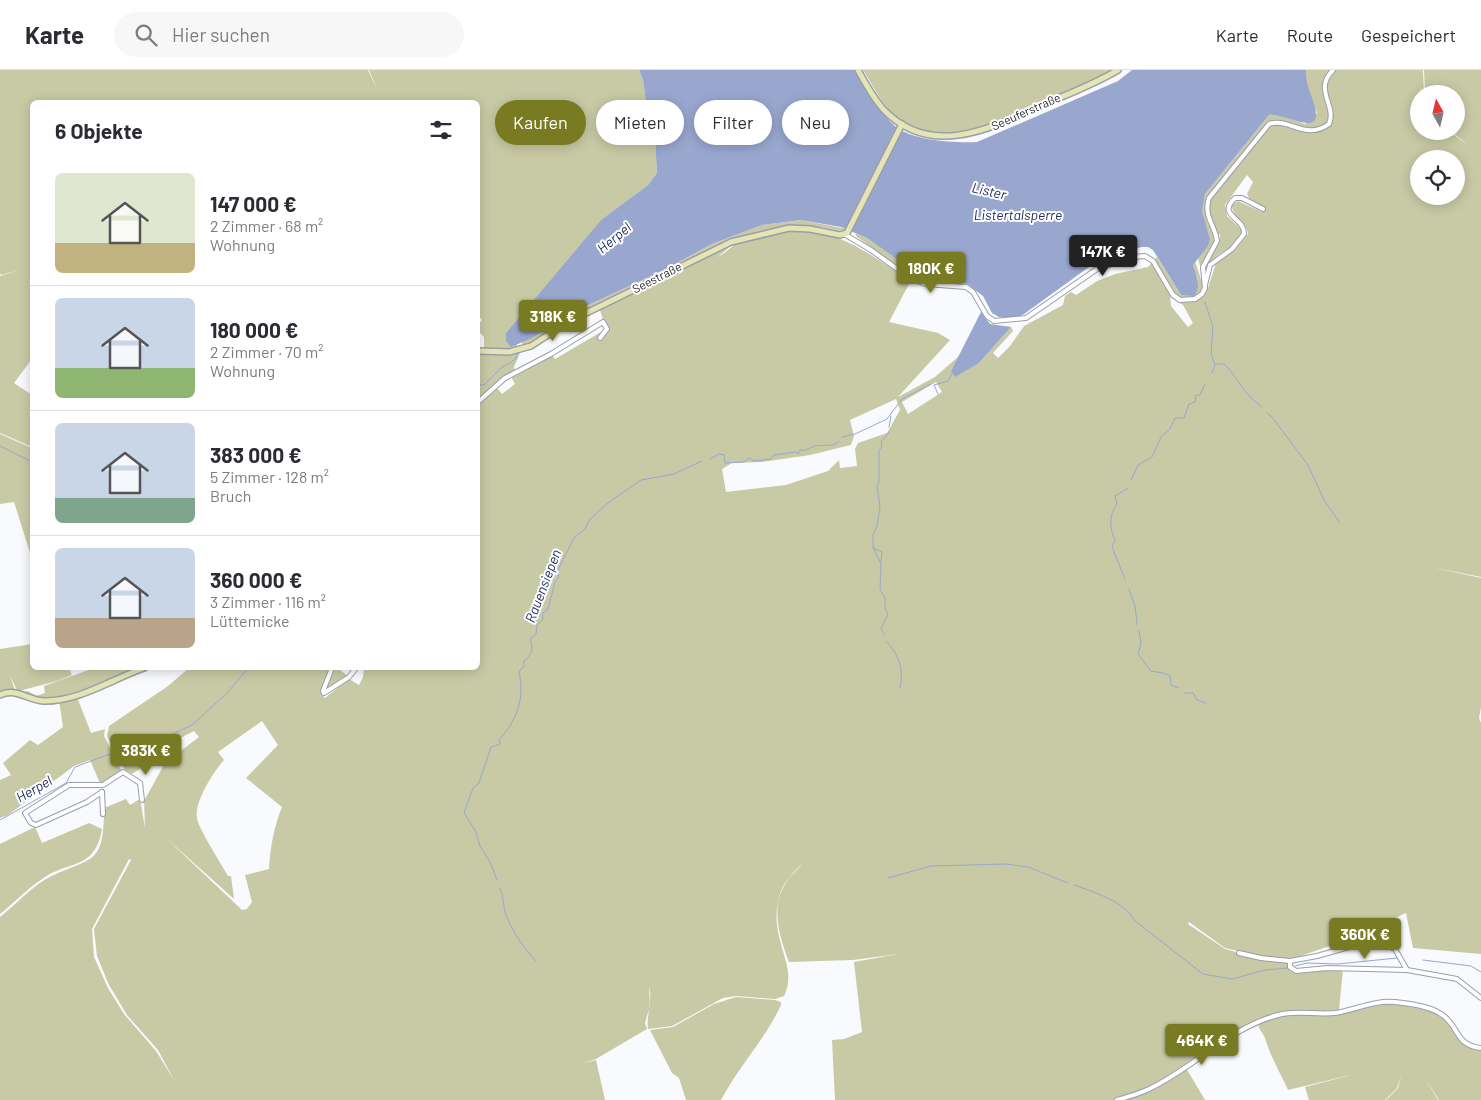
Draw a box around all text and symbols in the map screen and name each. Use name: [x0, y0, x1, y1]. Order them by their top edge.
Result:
search box: [114, 12, 464, 57]
text: Karte: [25, 20, 84, 49]
icon: search: [132, 21, 160, 49]
text: Hier suchen: [172, 23, 270, 46]
text: Karte: [1216, 24, 1259, 46]
text: Route: [1287, 24, 1333, 46]
text: Gespeichert: [1361, 24, 1456, 46]
north arrow: [1410, 85, 1465, 140]
map controls: [1410, 85, 1465, 205]
street label: Seeuferstraße: [989, 90, 1062, 133]
chip: Kaufen: [495, 100, 586, 145]
chip: Mieten: [596, 100, 684, 145]
chip: Filter: [694, 100, 772, 145]
chip: Neu: [782, 100, 849, 145]
icon: filters: [427, 116, 455, 144]
text: 6 Objekte: [55, 118, 143, 143]
button: locate: [1410, 150, 1465, 205]
water label: Lister: [970, 178, 1009, 203]
text: 147 000 €: [210, 191, 297, 216]
icon: home: [95, 193, 155, 253]
water label: Listertalsperre: [974, 206, 1062, 223]
text: 2 Zimmer · 68 m²: [210, 216, 323, 235]
water label: Herpel: [593, 219, 634, 257]
pin: 147K €: [1062, 234, 1144, 277]
text: Wohnung: [210, 235, 275, 254]
text: 147K €: [1080, 241, 1126, 260]
pin: 180K €: [890, 252, 972, 294]
text: 180K €: [908, 258, 954, 277]
street label: Seestraße: [630, 259, 684, 295]
pin: 318K €: [512, 300, 594, 342]
text: 318K €: [530, 306, 576, 325]
text: 180 000 €: [210, 317, 298, 342]
icon: home: [95, 318, 155, 378]
text: 2 Zimmer · 70 m²: [210, 342, 323, 361]
text: Wohnung: [210, 361, 275, 380]
text: 383 000 €: [210, 442, 302, 467]
icon: home: [95, 443, 155, 503]
text: 5 Zimmer · 128 m²: [210, 467, 329, 486]
text: Bruch: [210, 486, 251, 505]
water label: Rauensiepen: [521, 547, 564, 625]
text: 360 000 €: [210, 567, 302, 592]
icon: home: [95, 568, 155, 628]
text: 3 Zimmer · 116 m²: [210, 592, 326, 611]
text: Lüttemicke: [210, 611, 290, 630]
pin: 383K €: [105, 734, 187, 776]
text: 383K €: [121, 740, 171, 759]
water label: Herpel: [13, 771, 55, 806]
pin: 360K €: [1324, 918, 1406, 960]
text: 360K €: [1340, 924, 1390, 943]
pin: 464K €: [1161, 1024, 1243, 1066]
text: 464K €: [1176, 1030, 1228, 1049]

